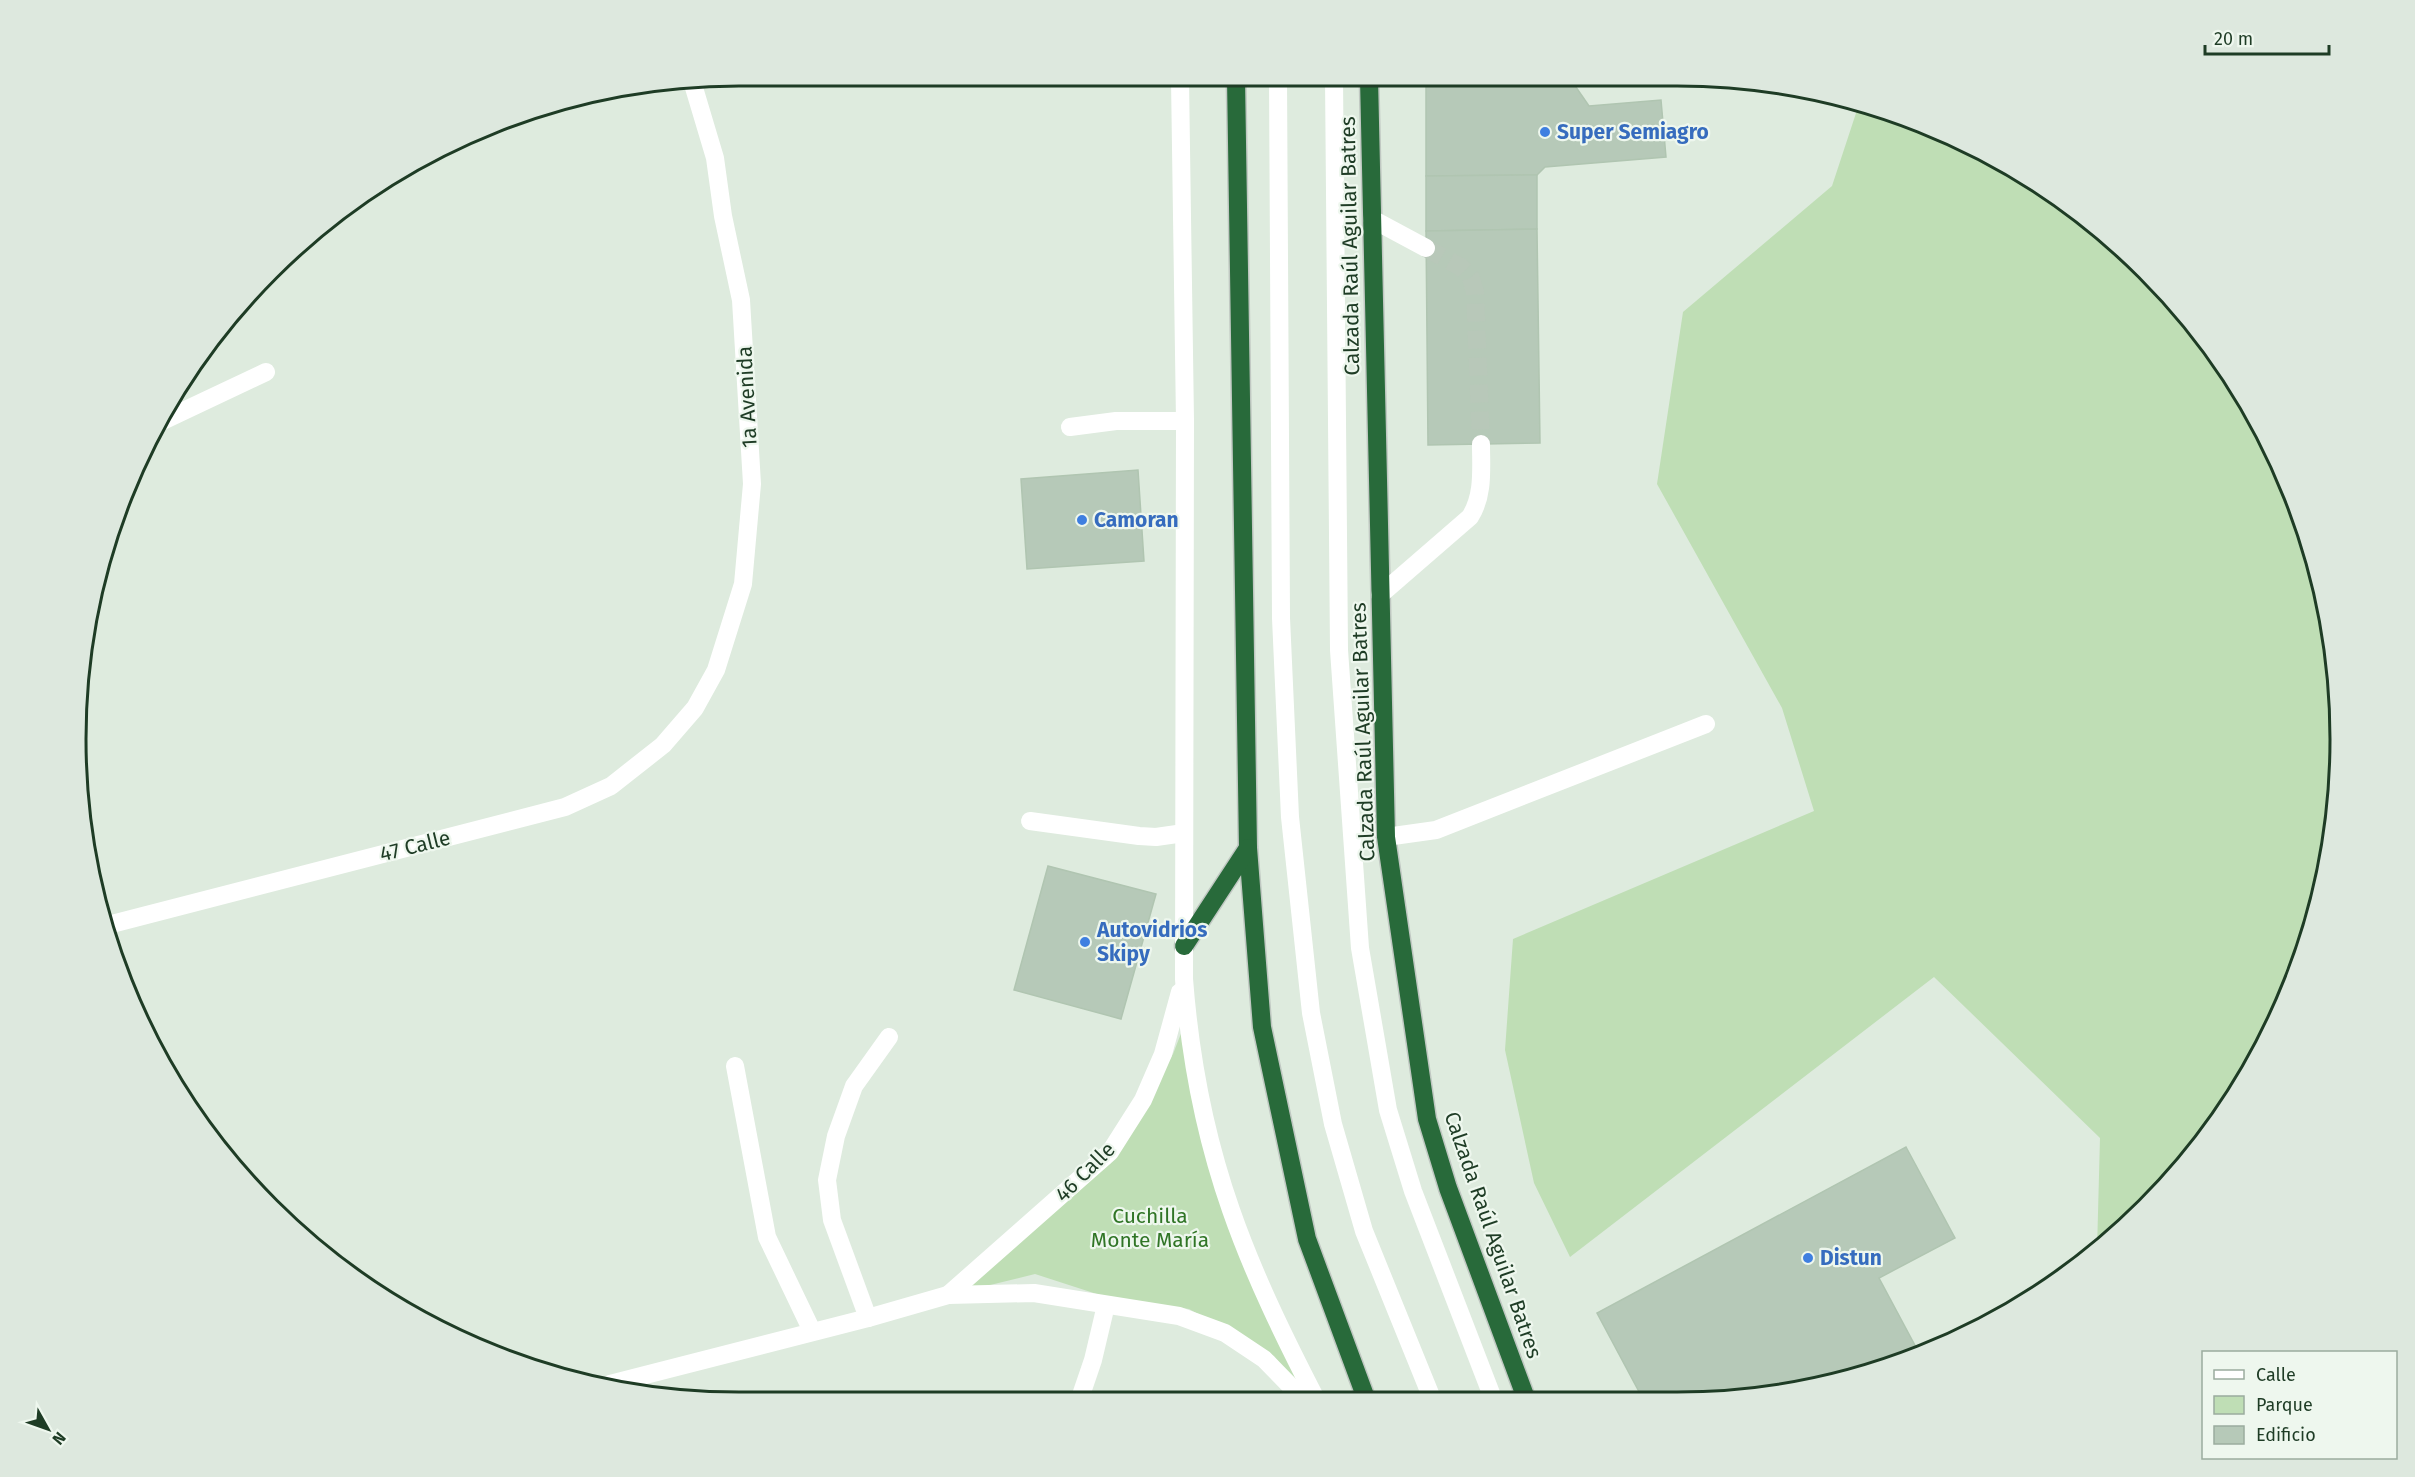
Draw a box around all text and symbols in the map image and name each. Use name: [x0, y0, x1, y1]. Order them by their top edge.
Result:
scale bar: [2205, 18, 2330, 56]
text: 20 m: [2214, 28, 2253, 50]
street label: Calzada Raúl Aguilar Batres: [1335, 116, 1365, 376]
place label: Super Semiagro: [1557, 119, 1709, 145]
marker: Super Semiagro: [1538, 125, 1552, 139]
street label: 1a Avenida: [731, 345, 763, 449]
place label: Camoran: [1094, 507, 1179, 533]
marker: Camoran: [1075, 513, 1089, 527]
street label: Calzada Raúl Aguilar Batres: [1345, 602, 1381, 862]
street label: 47 Calle: [377, 825, 453, 867]
place label: Autovidrios Skipy: [1096, 917, 1207, 967]
marker: Autovidrios Skipy: [1078, 935, 1092, 949]
street label: Calzada Raúl Aguilar Batres: [1438, 1108, 1548, 1362]
street label: 46 Calle: [1050, 1137, 1120, 1207]
park label: Cuchilla Monte María: [1091, 1203, 1209, 1253]
place label: Distun: [1820, 1245, 1882, 1271]
marker: Distun: [1801, 1251, 1815, 1265]
legend: [2202, 1351, 2397, 1459]
text: Calle: [2256, 1364, 2296, 1386]
text: Parque: [2256, 1394, 2313, 1416]
north arrow: [18, 1399, 78, 1459]
text: Edificio: [2256, 1424, 2316, 1446]
text: N: [48, 1428, 70, 1448]

